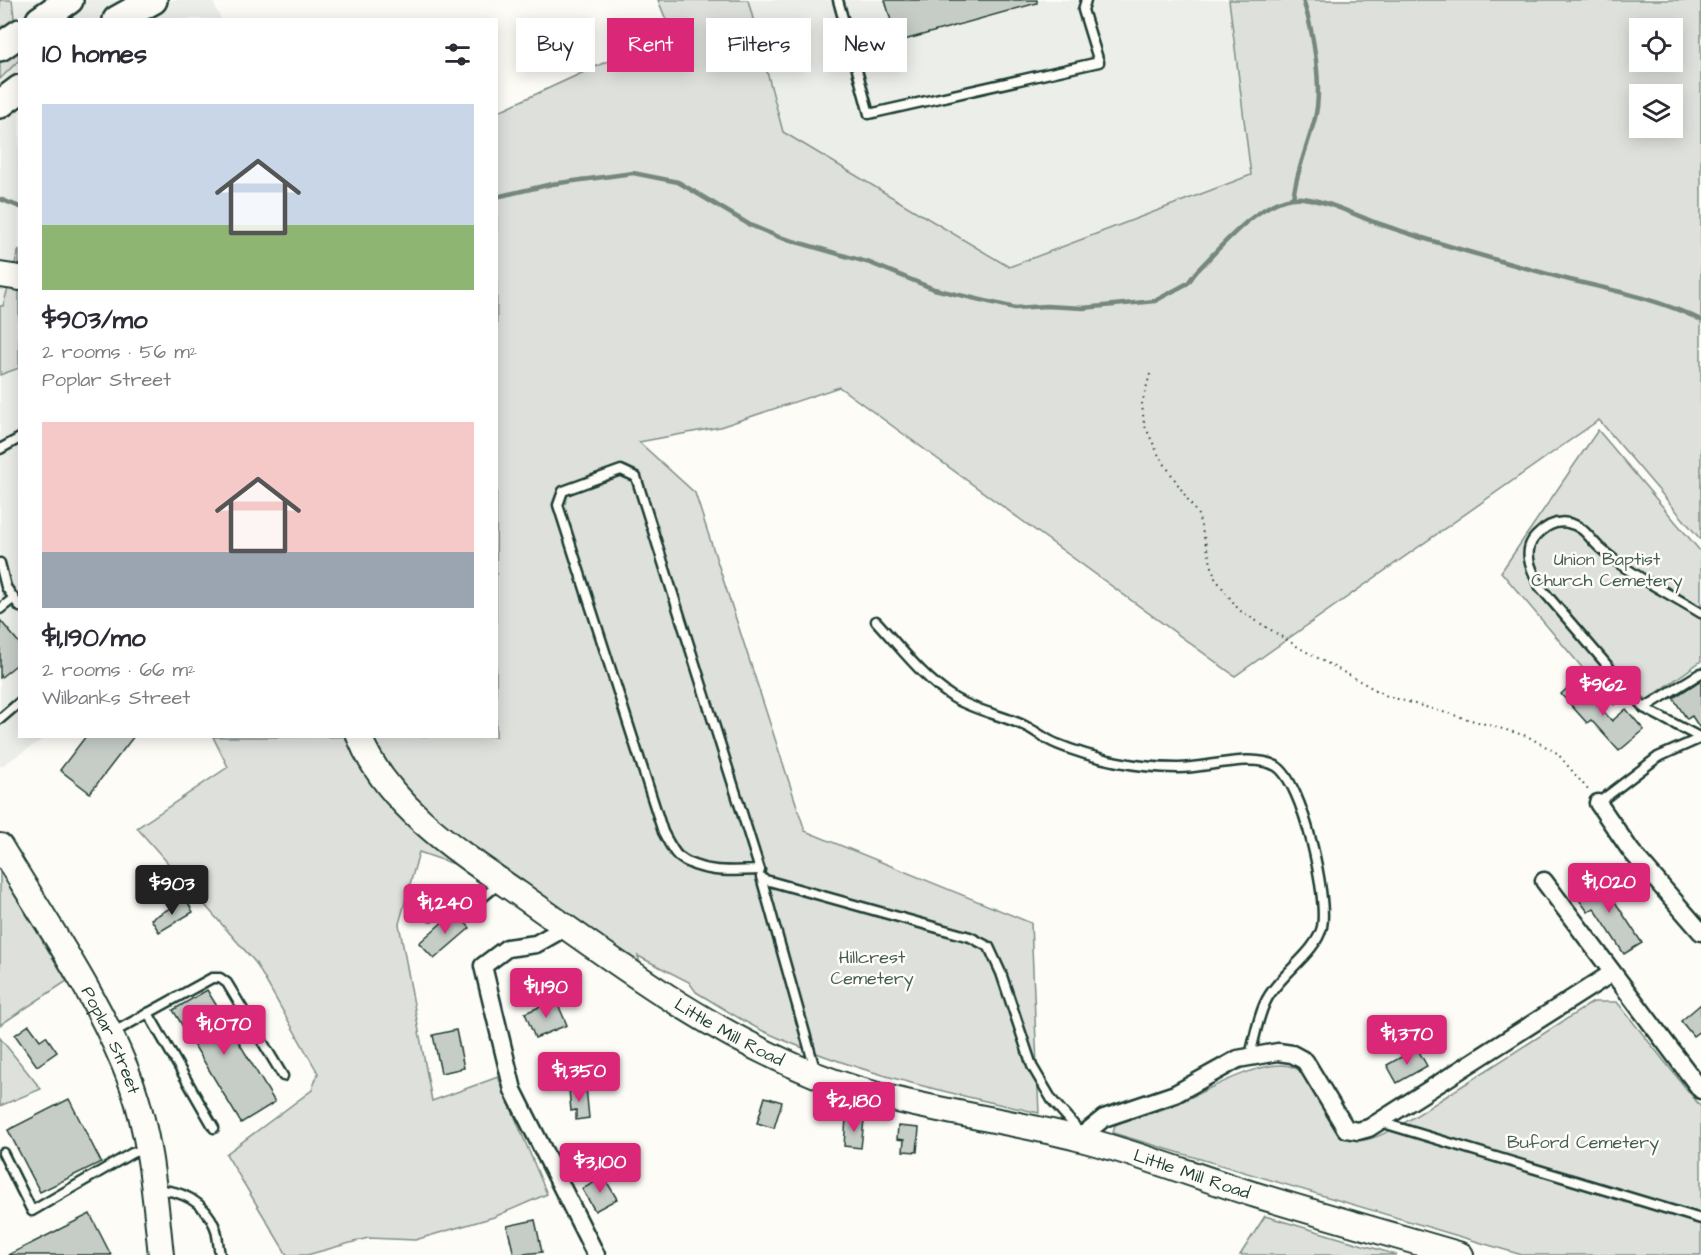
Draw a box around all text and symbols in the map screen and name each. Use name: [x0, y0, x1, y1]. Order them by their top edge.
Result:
chip: Buy: [516, 18, 595, 72]
chip: Rent: [607, 18, 694, 72]
chip: Filters: [706, 18, 811, 72]
chip: New: [823, 18, 907, 72]
map controls: [1629, 18, 1683, 138]
button: locate: [1629, 18, 1683, 72]
text: 10 homes: [42, 36, 147, 72]
icon: filters: [441, 38, 474, 71]
button: layers: [1629, 84, 1683, 138]
icon: home: [204, 143, 312, 251]
text: $903/mo: [42, 302, 148, 338]
text: 2 rooms · 56 m²: [42, 338, 197, 366]
text: Poplar Street: [42, 366, 171, 394]
icon: home: [204, 461, 312, 569]
park label: Union Baptist Church Cemetery: [1531, 547, 1683, 594]
text: $1,190/mo: [42, 620, 146, 656]
text: 2 rooms · 66 m²: [42, 656, 196, 684]
pin: $962: [1567, 666, 1639, 717]
text: $962: [1580, 671, 1626, 699]
text: Wilbanks Street: [42, 684, 190, 712]
pin: $1,020: [1560, 863, 1658, 914]
pin: $903: [136, 865, 208, 916]
text: $1,020: [1582, 868, 1636, 896]
text: $903: [149, 870, 195, 898]
pin: $1,240: [396, 884, 494, 935]
text: $1,240: [418, 889, 472, 917]
park label: Hillcrest Cemetery: [830, 945, 914, 992]
pin: $1,190: [497, 968, 595, 1019]
text: $1,190: [524, 973, 568, 1001]
street label: Poplar Street: [75, 982, 146, 1098]
street label: Little Mill Road: [670, 992, 788, 1072]
pin: $1,070: [175, 1005, 273, 1056]
text: $1,070: [197, 1010, 251, 1038]
pin: $1,370: [1358, 1015, 1456, 1066]
text: $1,370: [1381, 1020, 1433, 1048]
pin: $1,350: [530, 1052, 628, 1103]
text: $1,350: [552, 1057, 606, 1085]
pin: $2,180: [805, 1082, 903, 1133]
text: $2,180: [827, 1087, 881, 1115]
park label: Buford Cemetery: [1507, 1130, 1659, 1156]
pin: $3,100: [551, 1143, 649, 1194]
street label: Little Mill Road: [1130, 1143, 1253, 1205]
text: $3,100: [574, 1148, 626, 1176]

